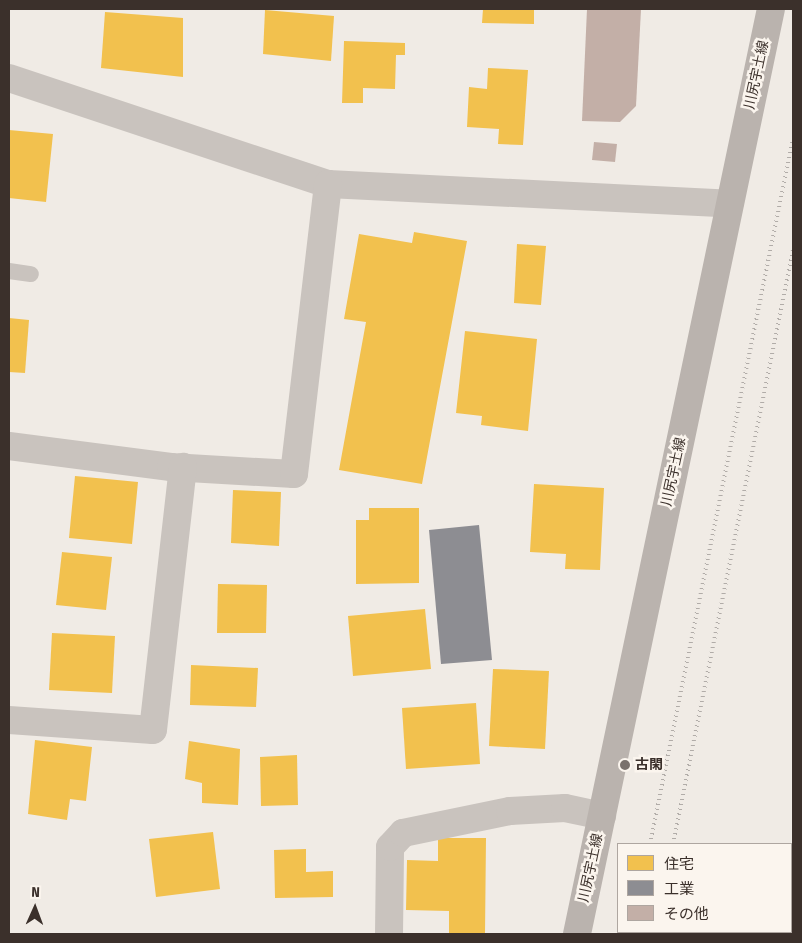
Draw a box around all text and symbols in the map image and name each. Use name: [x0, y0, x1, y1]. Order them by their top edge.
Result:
street label: 川尻宇土線: [742, 39, 772, 111]
street label: 川尻宇土線: [659, 436, 689, 508]
place label: 古閑: [635, 757, 663, 773]
marker: 古閑: [619, 759, 631, 771]
street label: 川尻宇土線: [576, 832, 606, 904]
legend: [617, 843, 792, 933]
text: 住宅: [664, 855, 694, 873]
text: 工業: [664, 880, 694, 898]
north arrow: [10, 883, 60, 933]
text: N: [31, 884, 40, 901]
text: その他: [664, 905, 709, 923]

